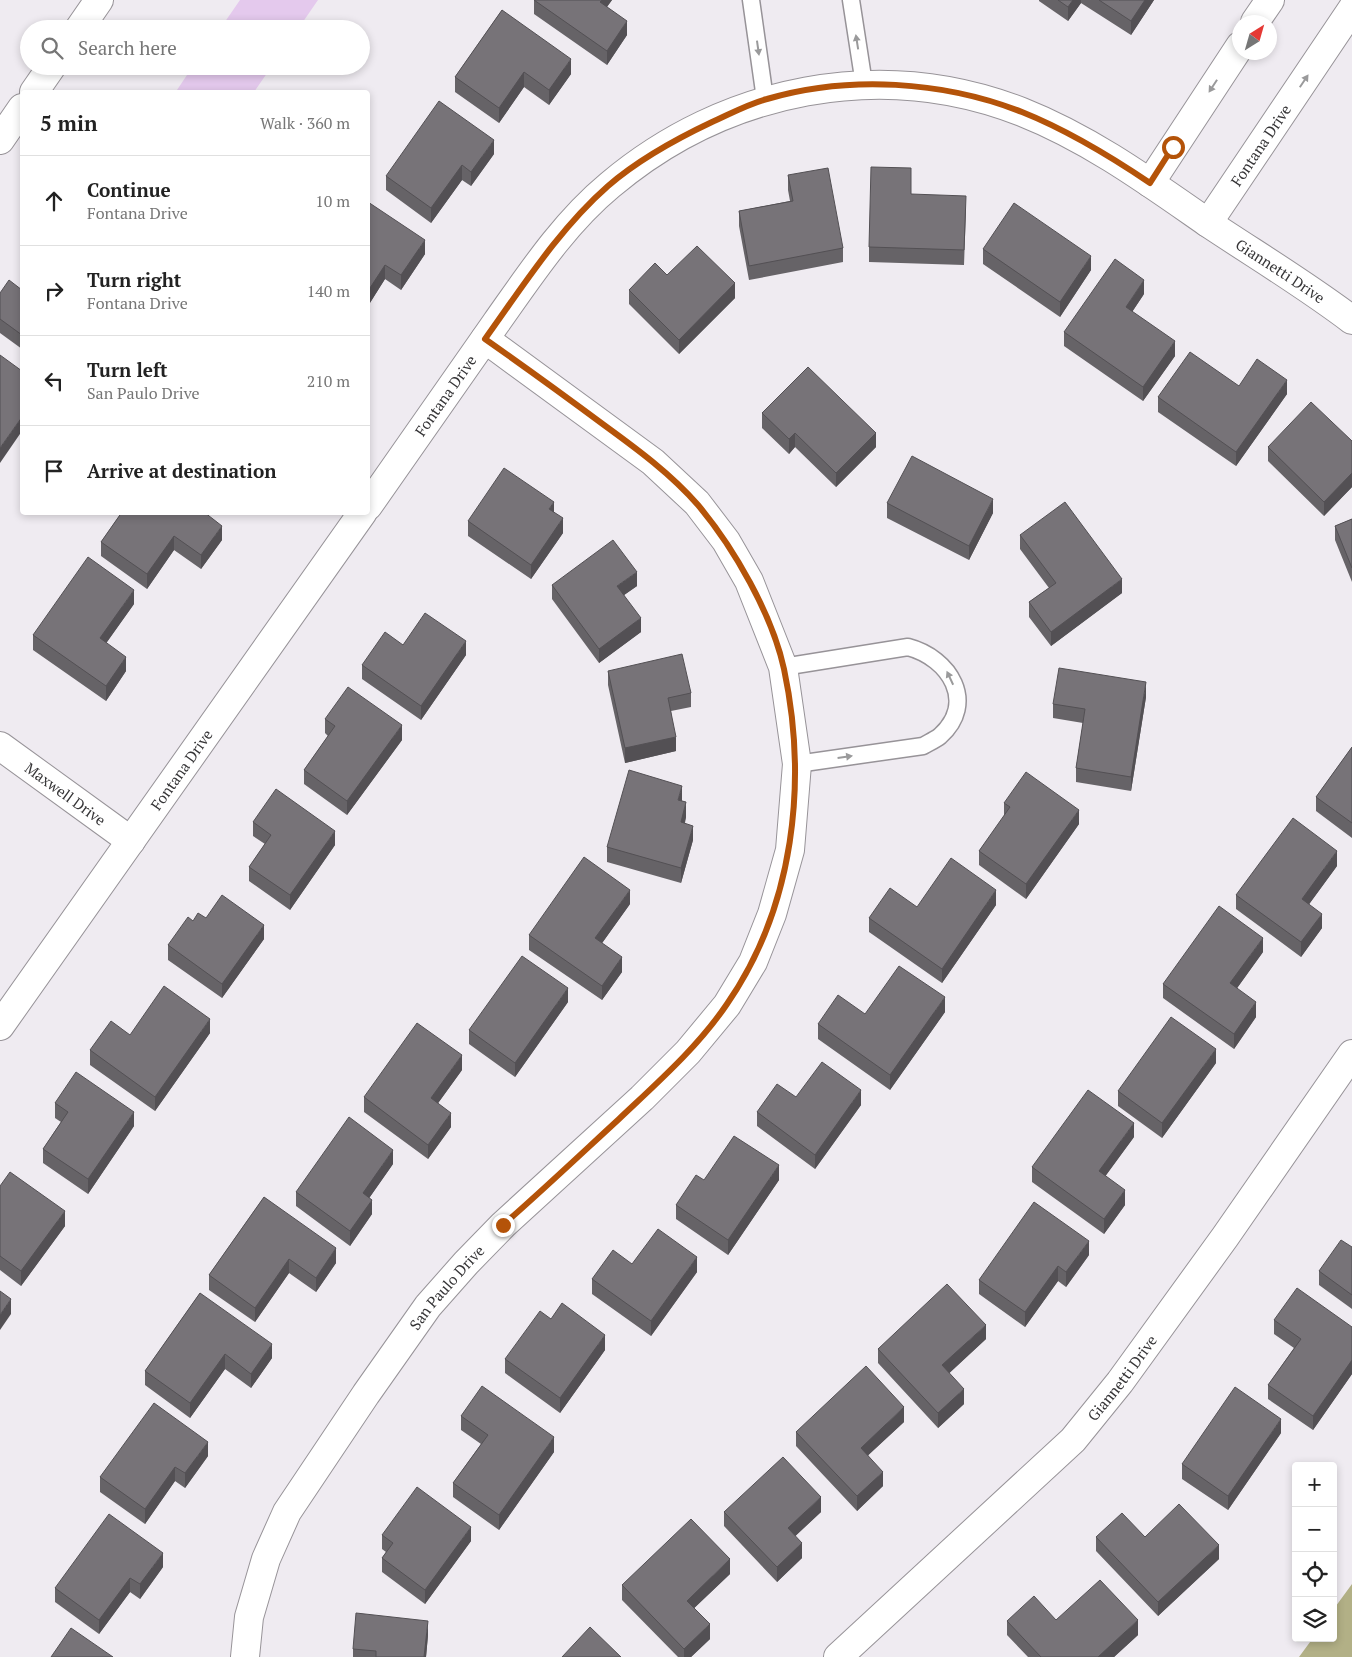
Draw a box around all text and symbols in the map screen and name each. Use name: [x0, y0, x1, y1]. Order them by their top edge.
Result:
north arrow: [1232, 15, 1277, 60]
search box: [20, 20, 370, 75]
one-way arrow: [853, 33, 861, 49]
icon: search: [38, 34, 66, 62]
text: Search here: [78, 35, 177, 60]
one-way arrow: [754, 41, 762, 57]
one-way arrow: [1299, 74, 1309, 87]
one-way arrow: [1208, 80, 1217, 93]
street label: Fontana Drive: [1226, 100, 1295, 190]
text: 5 min: [40, 109, 97, 137]
text: Walk · 360 m: [260, 112, 350, 134]
route start: [1162, 136, 1185, 159]
text: Continue: [87, 177, 171, 202]
icon: ahead: [40, 187, 68, 215]
text: 10 m: [315, 190, 350, 212]
text: Fontana Drive: [87, 202, 188, 224]
street label: Giannetti Drive: [1232, 234, 1329, 307]
text: Turn right: [87, 267, 181, 292]
icon: right: [40, 277, 68, 305]
text: 140 m: [307, 280, 350, 302]
text: Fontana Drive: [87, 292, 188, 314]
street label: Fontana Drive: [410, 351, 481, 440]
text: Turn left: [87, 357, 168, 382]
icon: left: [40, 367, 68, 395]
text: 210 m: [307, 370, 350, 392]
text: San Paulo Drive: [87, 382, 200, 404]
icon: arrive: [40, 457, 68, 485]
text: Arrive at destination: [87, 458, 276, 483]
one-way arrow: [946, 671, 954, 685]
street label: Fontana Drive: [146, 725, 217, 814]
one-way arrow: [837, 752, 853, 760]
street label: Maxwell Drive: [21, 758, 110, 830]
route end: [492, 1214, 515, 1237]
street label: San Paulo Drive: [405, 1241, 488, 1333]
street label: Giannetti Drive: [1083, 1331, 1161, 1425]
map controls: [1292, 1462, 1337, 1642]
button: +: [1292, 1462, 1337, 1507]
button: −: [1292, 1507, 1337, 1552]
button: locate: [1292, 1552, 1337, 1597]
button: layers: [1292, 1597, 1337, 1642]

